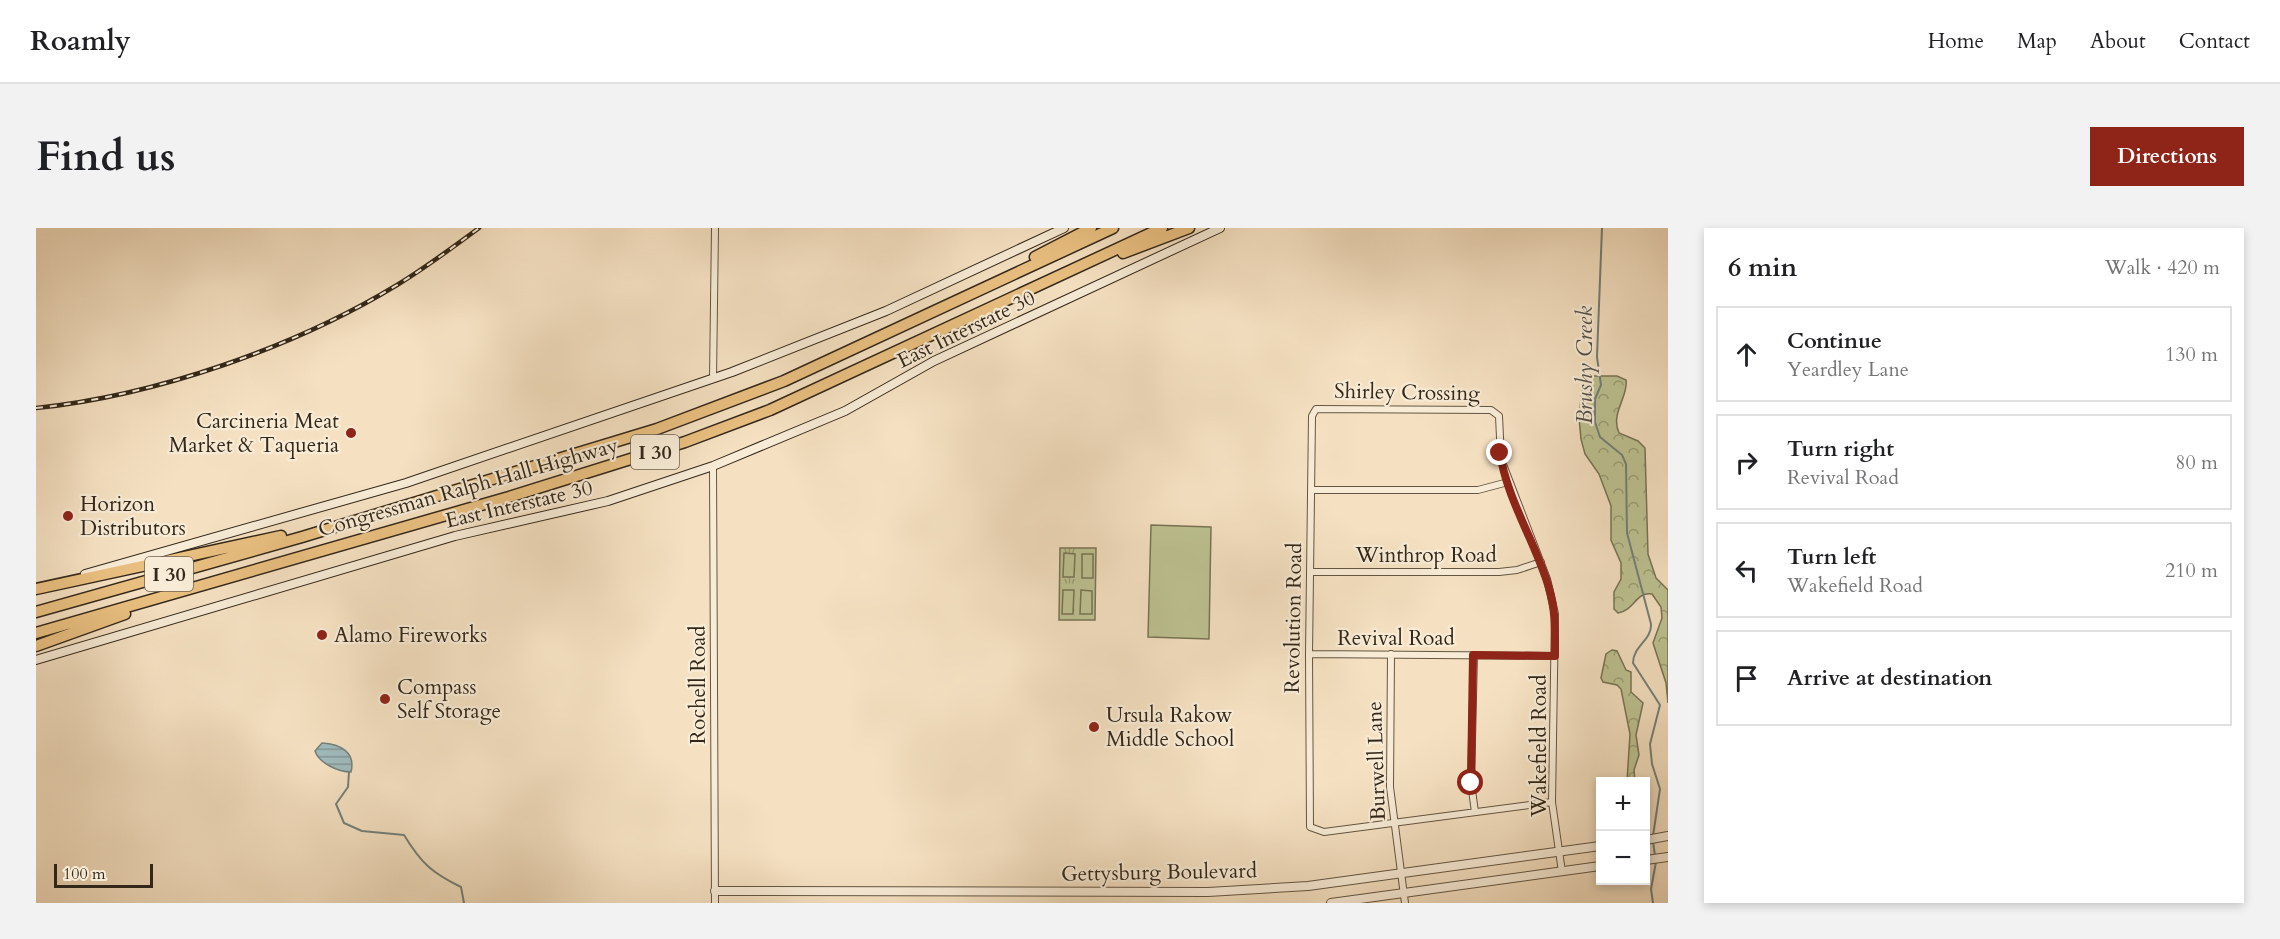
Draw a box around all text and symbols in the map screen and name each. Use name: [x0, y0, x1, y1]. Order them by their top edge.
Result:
text: Roamly: [30, 22, 131, 60]
text: Home: [1928, 27, 1984, 56]
text: Map: [2017, 27, 2057, 56]
text: About: [2090, 27, 2146, 56]
text: Contact: [2179, 27, 2250, 56]
button: Directions: [2090, 127, 2244, 186]
text: Find us: [36, 128, 176, 185]
text: 6 min: [1728, 250, 1797, 285]
text: Walk · 420 m: [2105, 254, 2220, 281]
street label: East Interstate 30: [892, 283, 1040, 375]
water label: Brushy Creek: [1570, 306, 1600, 424]
text: Continue: [1787, 326, 1882, 356]
icon: ahead: [1730, 338, 1763, 371]
text: 130 m: [2165, 341, 2218, 368]
text: Yeardley Lane: [1787, 356, 1909, 383]
street label: Shirley Crossing: [1334, 377, 1480, 408]
place label: Carcineria Meat Market & Taqueria: [169, 407, 339, 460]
marker: Carcineria Meat Market & Taqueria: [344, 426, 358, 440]
street label: Congressman Ralph Hall Highway: [315, 431, 622, 544]
text: Turn right: [1787, 434, 1894, 464]
road number: I 30: [631, 435, 679, 469]
route end: [1486, 439, 1512, 465]
icon: right: [1730, 446, 1763, 479]
text: 80 m: [2175, 449, 2218, 476]
text: Revival Road: [1787, 464, 1899, 491]
street label: East Interstate 30: [443, 473, 596, 536]
place label: Horizon Distributors: [80, 490, 186, 543]
marker: Horizon Distributors: [61, 509, 75, 523]
street label: Winthrop Road: [1354, 541, 1497, 570]
street label: Revolution Road: [1278, 542, 1309, 694]
text: Turn left: [1787, 542, 1876, 572]
icon: left: [1730, 554, 1763, 587]
road number: I 30: [145, 557, 193, 591]
text: 210 m: [2165, 557, 2218, 584]
text: Wakefield Road: [1787, 572, 1923, 599]
place label: Alamo Fireworks: [334, 621, 487, 650]
street label: Revival Road: [1337, 624, 1455, 653]
street label: Rochell Road: [684, 625, 713, 745]
marker: Alamo Fireworks: [315, 628, 329, 642]
icon: arrive: [1730, 662, 1763, 695]
text: Arrive at destination: [1787, 663, 1992, 693]
place label: Compass Self Storage: [397, 673, 501, 726]
street label: Wakefield Road: [1525, 675, 1554, 818]
marker: Compass Self Storage: [378, 692, 392, 706]
place label: Ursula Rakow Middle School: [1106, 701, 1234, 754]
street label: Burwell Lane: [1360, 701, 1393, 821]
marker: Ursula Rakow Middle School: [1087, 720, 1101, 734]
route start: [1457, 769, 1483, 795]
map controls: [1596, 777, 1650, 885]
button: +: [1596, 777, 1650, 831]
button: −: [1596, 831, 1650, 885]
street label: Gettysburg Boulevard: [1061, 856, 1257, 889]
scale bar: [54, 861, 153, 888]
text: 100 m: [63, 863, 105, 885]

